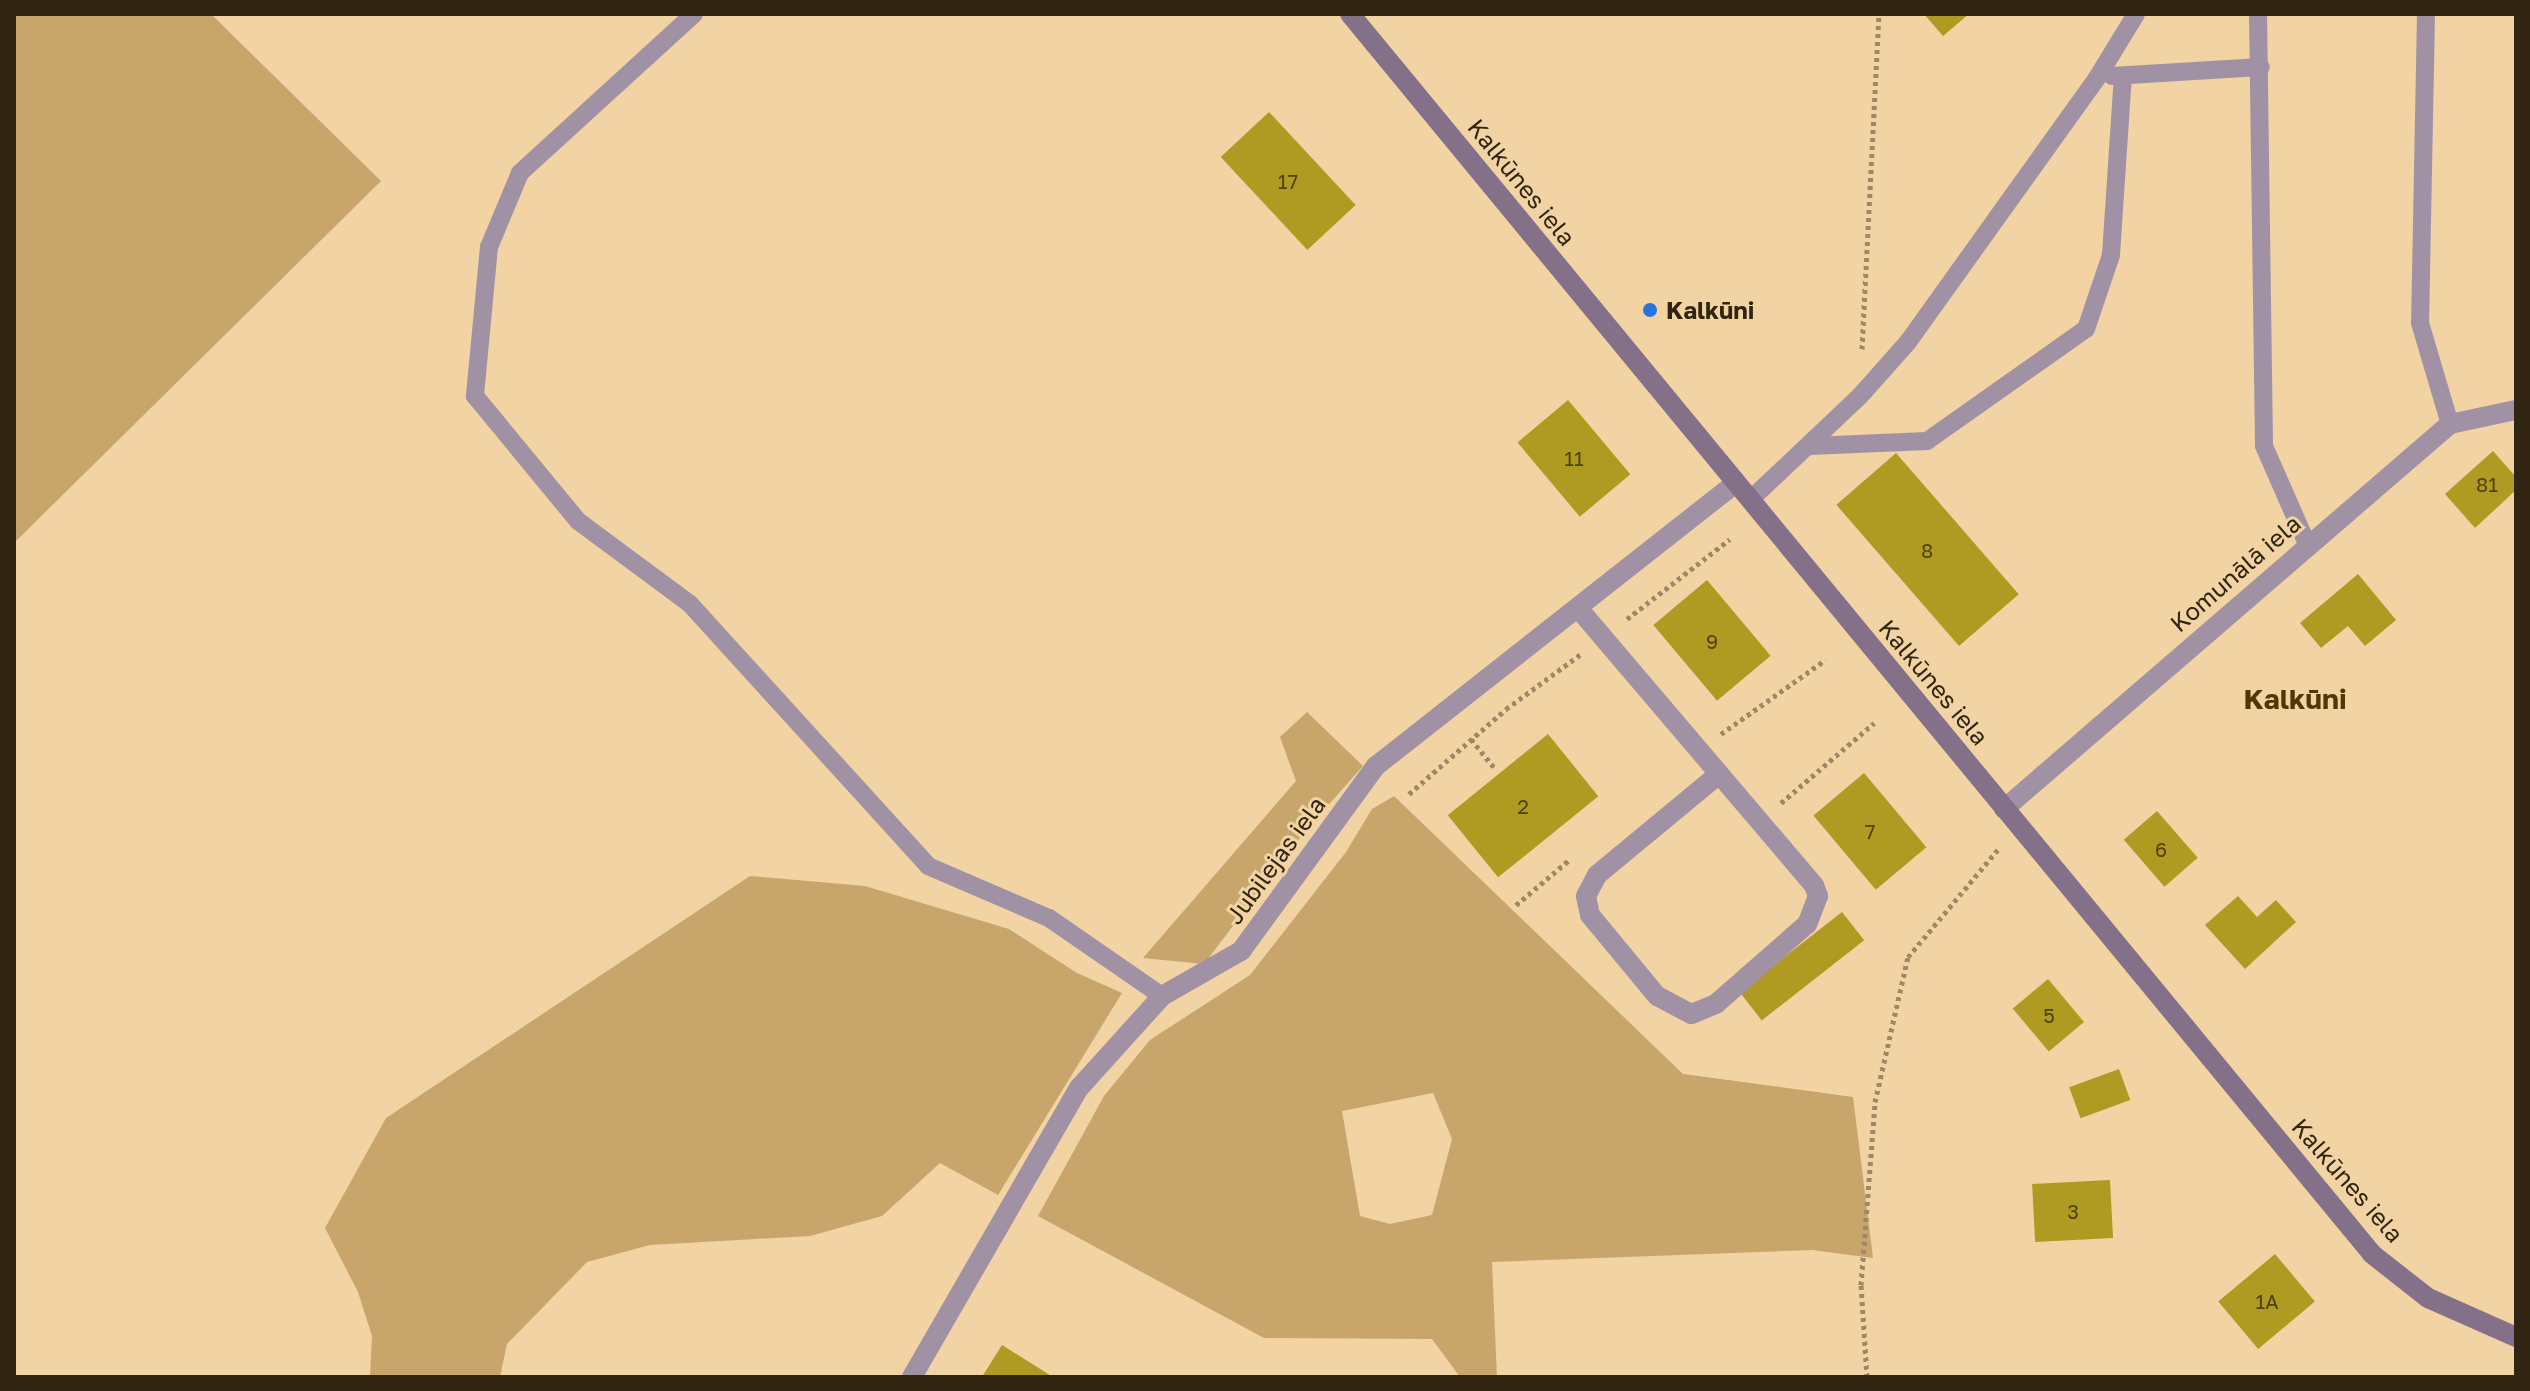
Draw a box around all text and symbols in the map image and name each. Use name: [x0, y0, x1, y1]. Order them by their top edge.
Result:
street label: Kalkūnes iela: [1462, 113, 1582, 251]
house number: 17: [1278, 169, 1298, 193]
place label: Kalkūni: [1666, 296, 1754, 324]
marker: Kalkūni: [1641, 301, 1659, 319]
house number: 11: [1564, 446, 1584, 470]
house number: 81: [2476, 472, 2498, 496]
street label: Komunālā iela: [2164, 509, 2306, 637]
house number: 8: [1921, 538, 1933, 562]
street label: Kalkūnes iela: [1873, 614, 1995, 750]
house number: 9: [1706, 629, 1718, 653]
district label: Kalkūni: [2243, 682, 2347, 716]
street label: Jubilejas iela: [1219, 791, 1331, 929]
house number: 2: [1517, 794, 1529, 818]
house number: 7: [1865, 819, 1875, 843]
house number: 6: [2155, 837, 2167, 861]
house number: 5: [2043, 1003, 2055, 1027]
street label: Kalkūnes iela: [2286, 1112, 2410, 1248]
house number: 3: [2067, 1199, 2079, 1223]
house number: 1A: [2255, 1289, 2279, 1313]

